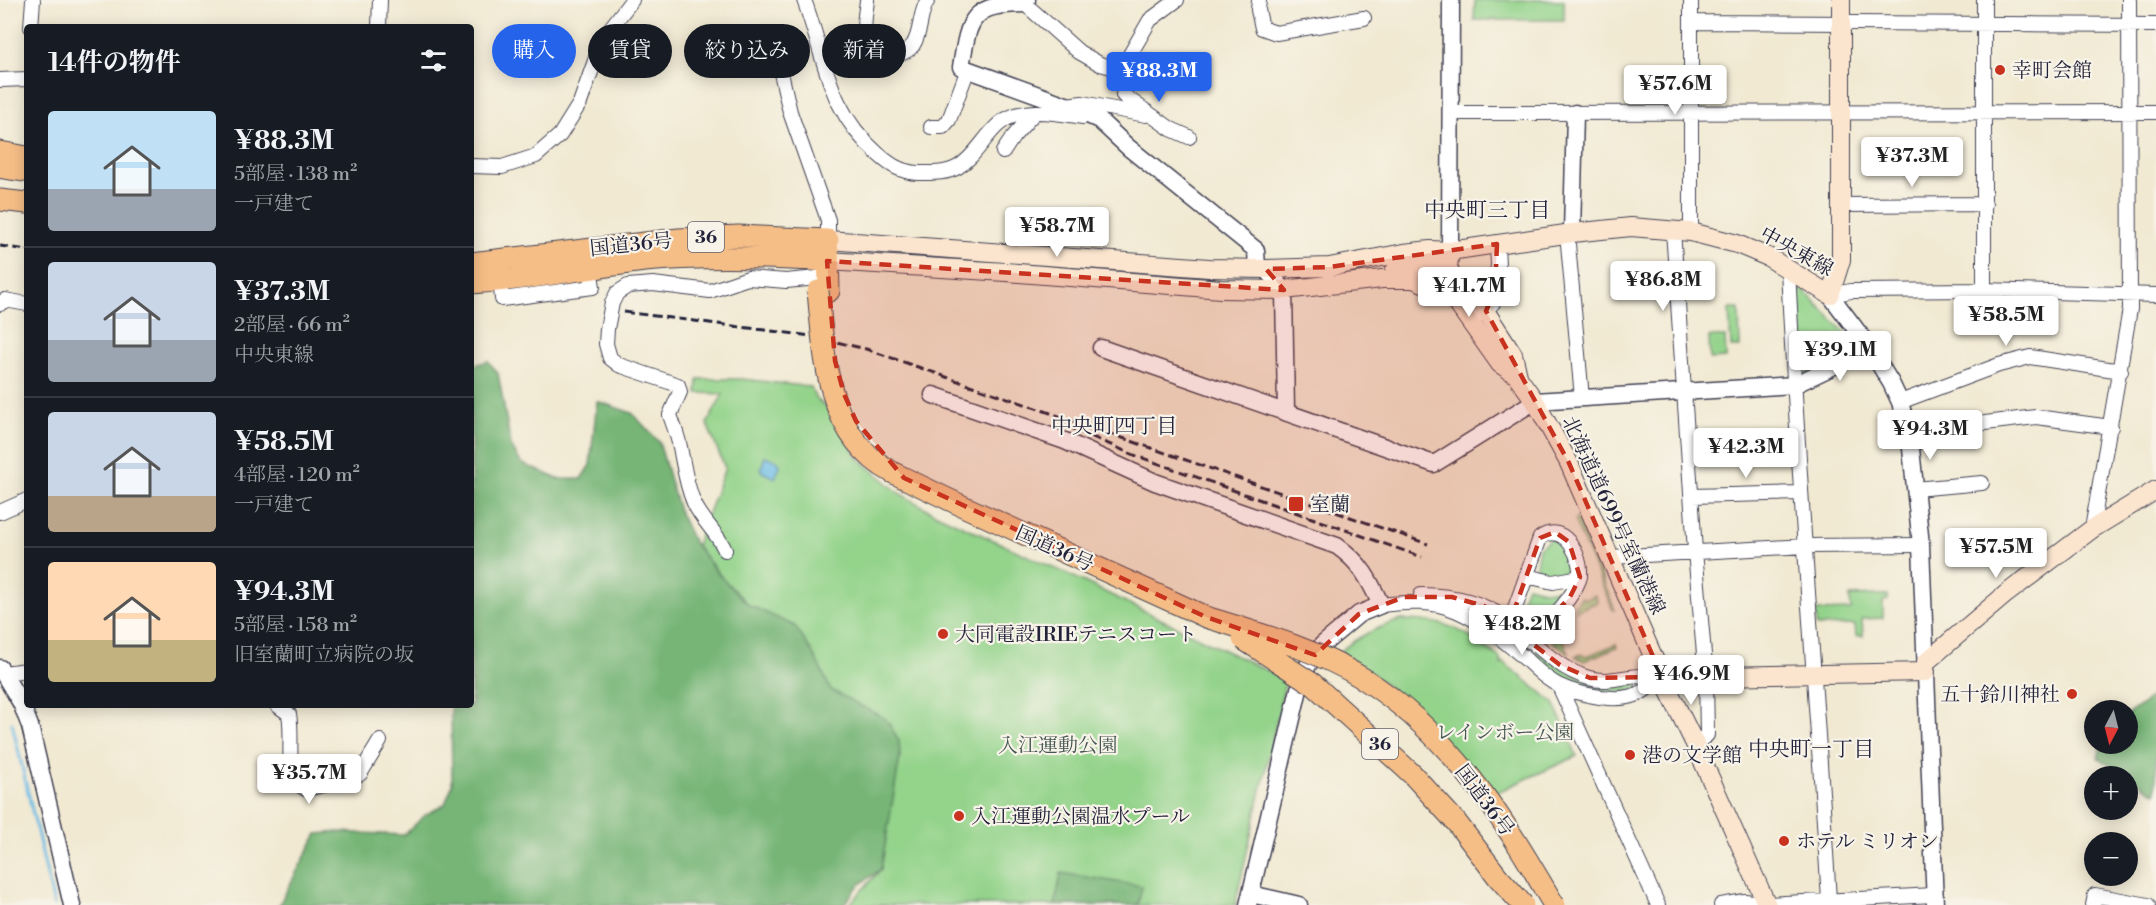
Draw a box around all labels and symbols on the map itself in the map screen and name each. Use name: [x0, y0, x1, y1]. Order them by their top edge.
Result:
pin: ¥88.3M: [1110, 52, 1208, 103]
place label: 幸町会館: [2012, 59, 2092, 84]
marker: 幸町会館: [1993, 63, 2007, 77]
pin: ¥57.6M: [1626, 65, 1724, 116]
pin: ¥37.3M: [1863, 137, 1961, 188]
district label: 中央町三丁目: [1424, 198, 1550, 224]
pin: ¥58.7M: [1008, 207, 1106, 258]
road number: 36: [688, 222, 724, 252]
street label: 中央東線: [1755, 222, 1837, 283]
street label: 国道36号: [588, 229, 674, 262]
pin: ¥86.8M: [1614, 261, 1712, 312]
pin: ¥41.7M: [1420, 267, 1518, 318]
pin: ¥58.5M: [1957, 296, 2055, 347]
pin: ¥39.1M: [1791, 331, 1889, 382]
pin: ¥94.3M: [1881, 410, 1979, 461]
street label: 北海道道699号室蘭港線: [1556, 412, 1670, 619]
district label: 中央町四丁目: [1051, 414, 1177, 440]
pin: ¥42.3M: [1697, 428, 1795, 479]
place label: 室蘭: [1310, 493, 1350, 518]
marker: 室蘭: [1287, 495, 1305, 513]
street label: 国道36号: [1011, 521, 1097, 578]
pin: ¥57.5M: [1947, 528, 2045, 579]
pin: ¥48.2M: [1473, 605, 1571, 656]
place label: 大同電設IRIEテニスコート: [955, 623, 1197, 648]
marker: 大同電設IRIEテニスコート: [936, 627, 950, 641]
pin: ¥46.9M: [1642, 655, 1740, 706]
place label: 五十鈴川神社: [1940, 683, 2060, 708]
marker: 五十鈴川神社: [2065, 687, 2079, 701]
north arrow: [2084, 700, 2138, 754]
park label: レインボー公園: [1436, 721, 1575, 746]
road number: 36: [1362, 729, 1398, 759]
park label: 入江運動公園: [998, 734, 1118, 759]
district label: 中央町一丁目: [1748, 737, 1874, 763]
place label: 港の文学館: [1642, 744, 1742, 769]
marker: 港の文学館: [1623, 748, 1637, 762]
pin: ¥35.7M: [260, 754, 358, 805]
street label: 国道36号: [1449, 760, 1519, 842]
place label: 入江運動公園温水プール: [971, 805, 1190, 830]
marker: 入江運動公園温水プール: [952, 809, 966, 823]
place label: ホテル ミリオン: [1796, 830, 1939, 855]
marker: ホテル ミリオン: [1777, 834, 1791, 848]

